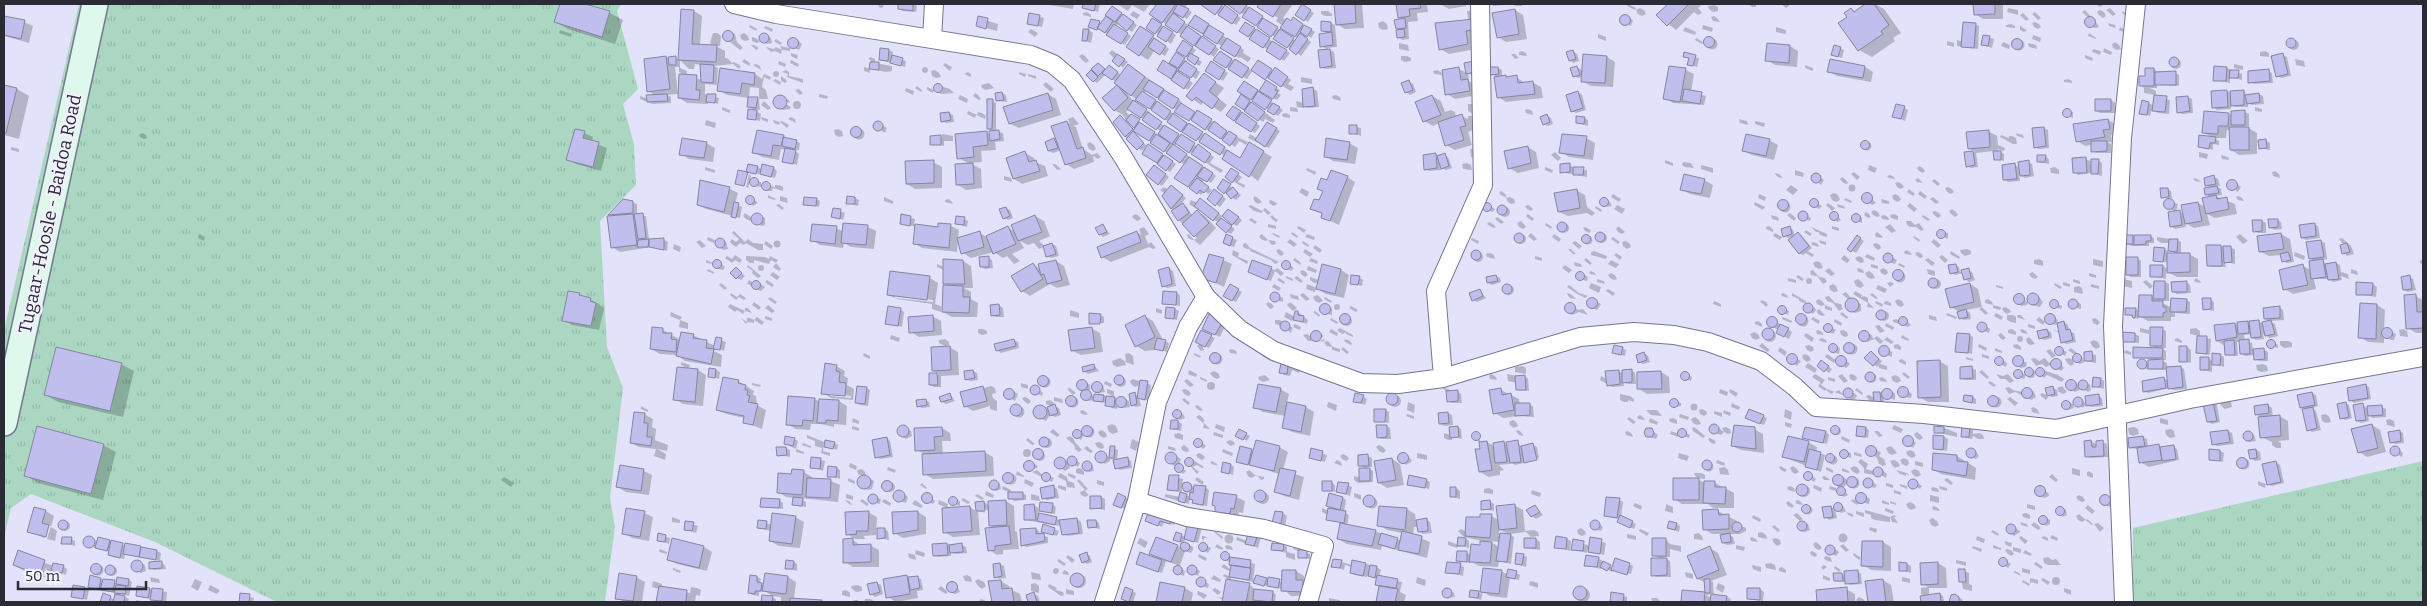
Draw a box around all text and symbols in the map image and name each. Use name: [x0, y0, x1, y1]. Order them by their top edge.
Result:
street label: Tugaar-Hoosle - Baidoa Road: [14, 92, 86, 336]
scale bar: [18, 558, 145, 590]
text: 50 m: [25, 567, 61, 585]

